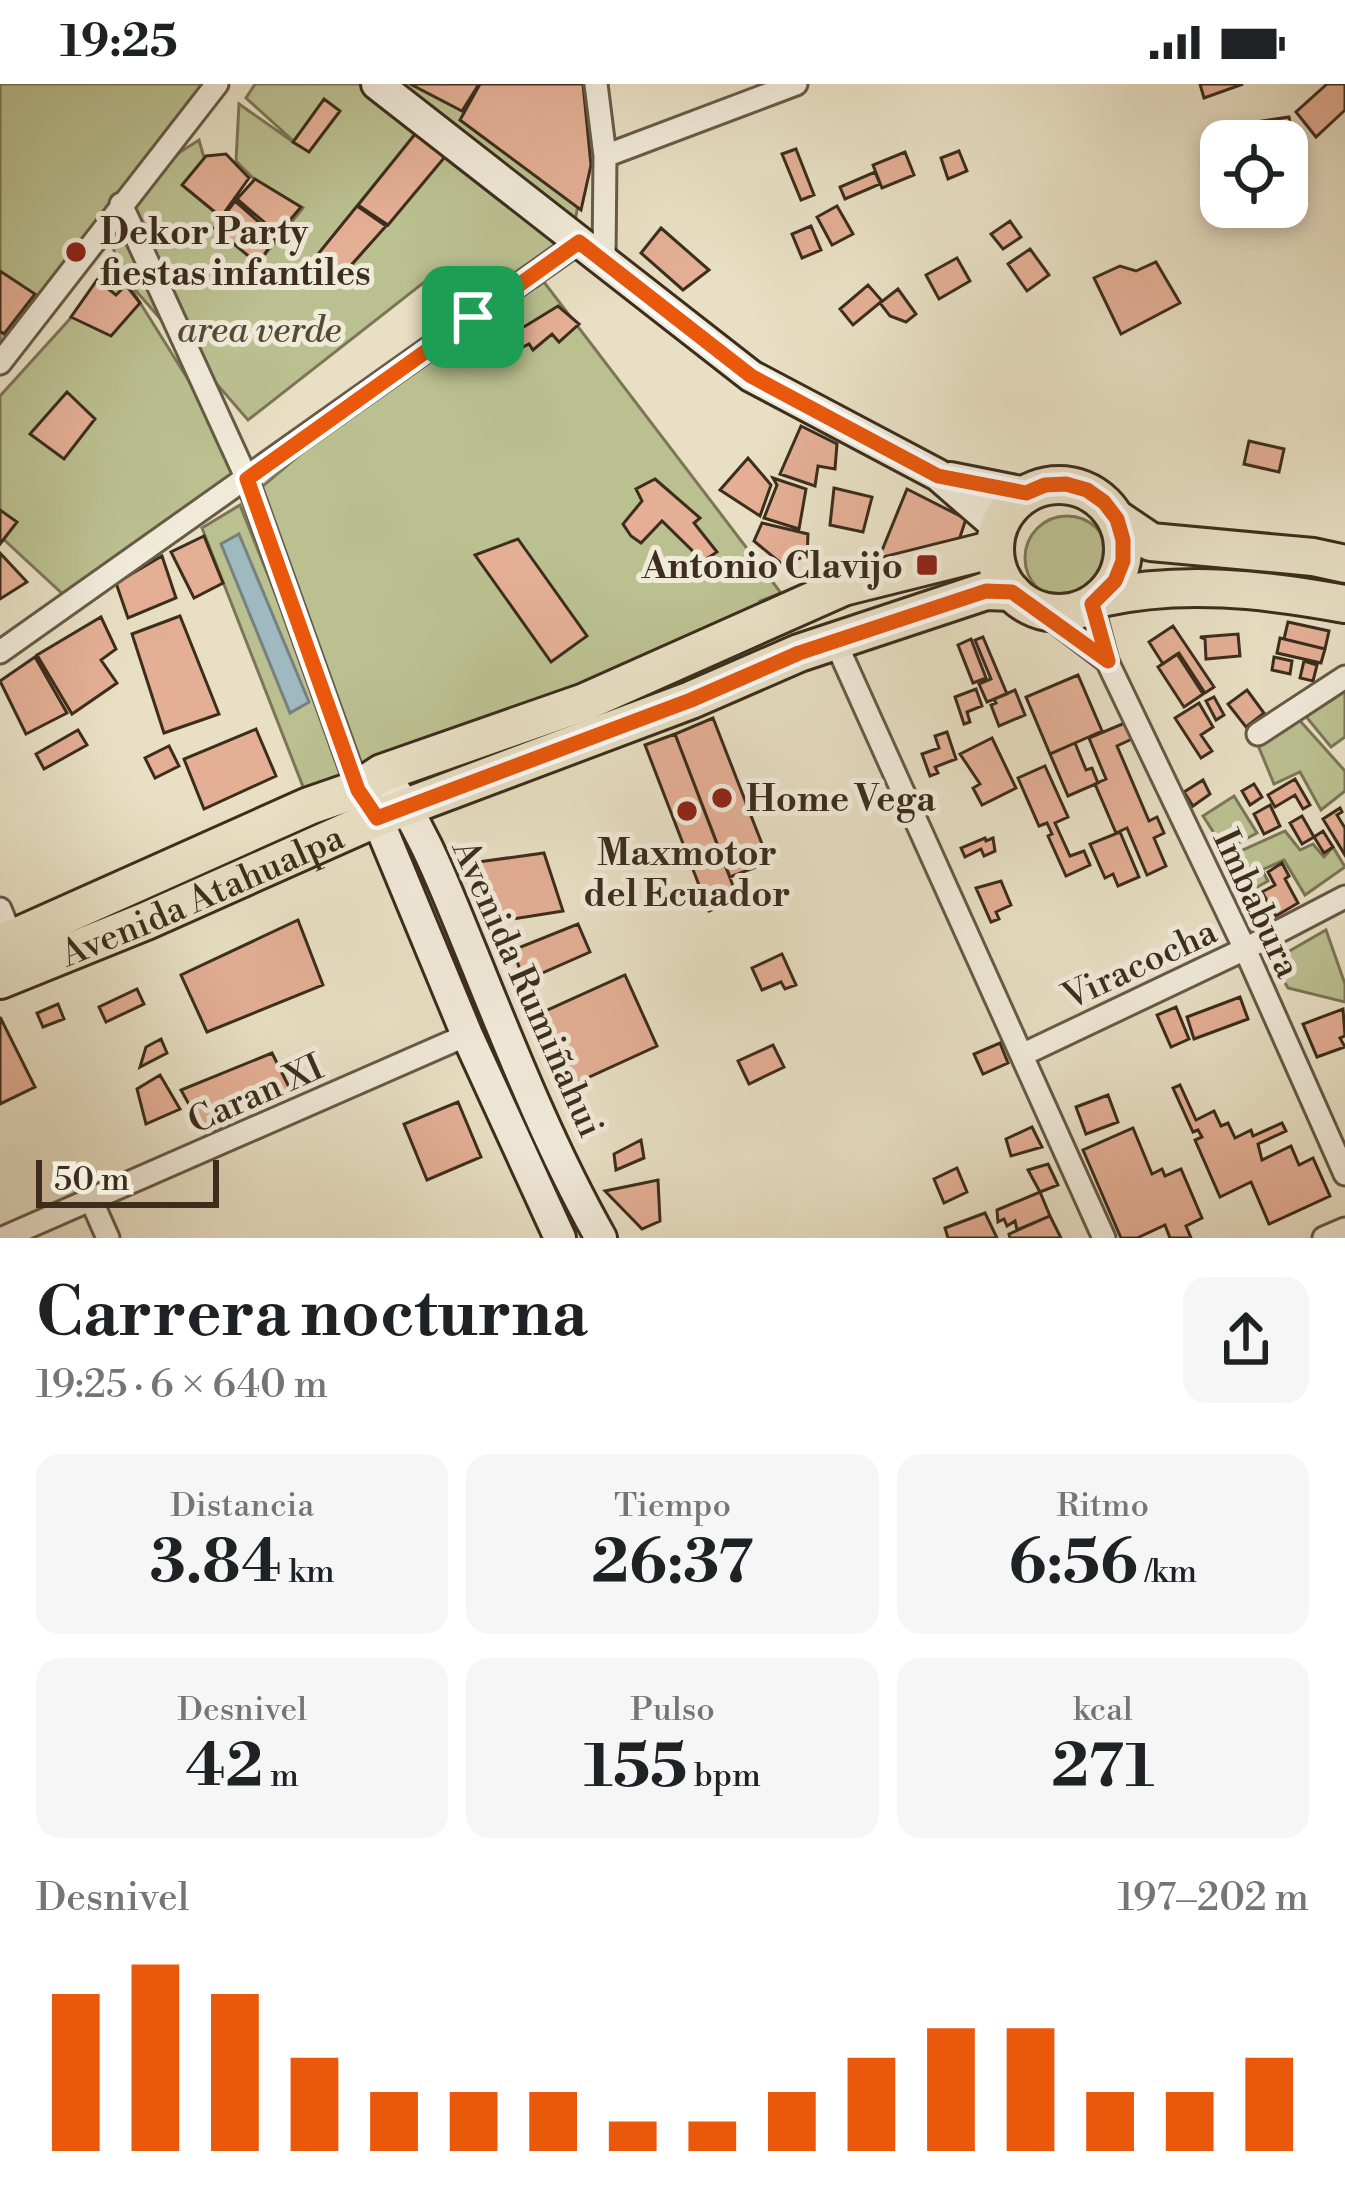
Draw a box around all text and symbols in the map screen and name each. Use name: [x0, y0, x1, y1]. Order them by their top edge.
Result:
text: 19:25: [60, 14, 178, 71]
map controls: [1200, 120, 1308, 228]
button: locate: [1200, 120, 1308, 228]
place label: Dekor Party fiestas infantiles: [100, 211, 371, 297]
marker: Dekor Party fiestas infantiles: [63, 239, 89, 265]
pin: [422, 266, 524, 368]
icon: arrive: [440, 284, 506, 350]
park label: area verde: [177, 309, 341, 354]
place label: Antonio Clavijo: [641, 545, 903, 590]
marker: Antonio Clavijo: [914, 552, 940, 578]
place label: Home Vega: [746, 778, 936, 823]
marker: Home Vega: [709, 785, 735, 811]
marker: Maxmotor del Ecuador: [674, 798, 700, 824]
street label: Avenida Atahualpa: [54, 815, 352, 978]
street label: Imbabura: [1202, 823, 1310, 986]
place label: Maxmotor del Ecuador: [583, 832, 791, 918]
street label: Avenida Rumiñahui: [441, 833, 612, 1144]
street label: Viracocha: [1055, 910, 1225, 1021]
street label: Caran XI: [181, 1045, 331, 1145]
scale bar: [36, 1154, 219, 1207]
text: 50 m: [54, 1160, 130, 1201]
text: Carrera nocturna: [36, 1274, 588, 1357]
button: share: [1183, 1277, 1309, 1403]
text: 19:25 · 6 × 640 m: [36, 1361, 328, 1410]
text: Distancia: [170, 1486, 314, 1527]
text: Tiempo: [614, 1486, 731, 1527]
text: Ritmo: [1057, 1486, 1149, 1527]
text: 3.84: [150, 1527, 282, 1602]
text: 26:37: [592, 1527, 753, 1602]
text: 6:56: [1009, 1527, 1138, 1602]
text: km: [282, 1552, 335, 1593]
text: /km: [1138, 1552, 1197, 1593]
text: Desnivel: [177, 1690, 307, 1731]
text: Pulso: [630, 1690, 715, 1731]
text: kcal: [1073, 1690, 1133, 1731]
text: 42: [185, 1731, 263, 1806]
text: 155: [584, 1731, 687, 1806]
text: 271: [1051, 1731, 1154, 1806]
text: m: [263, 1756, 299, 1797]
text: bpm: [687, 1756, 761, 1797]
text: Desnivel: [36, 1874, 189, 1923]
text: 197–202 m: [1117, 1874, 1309, 1923]

